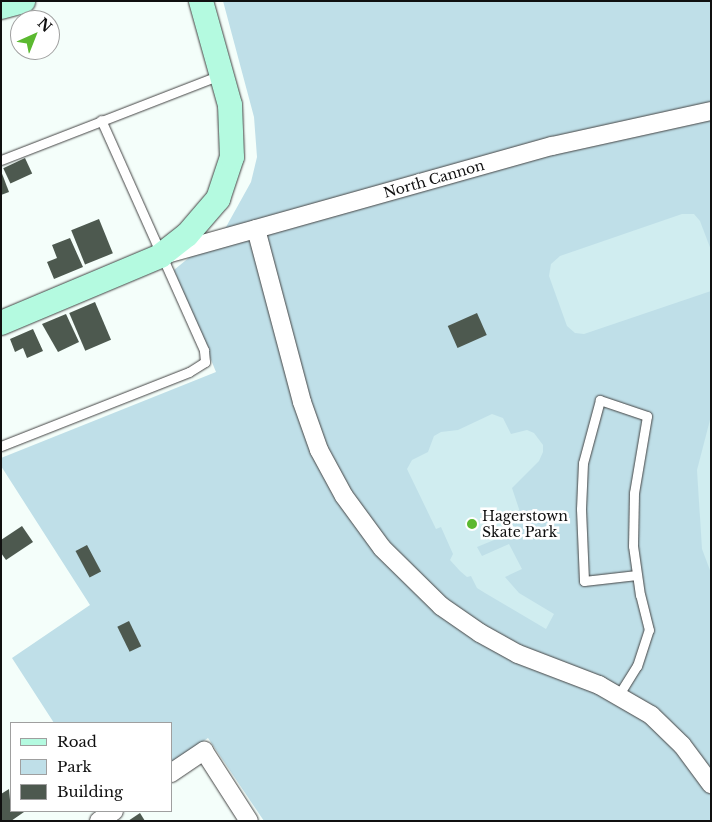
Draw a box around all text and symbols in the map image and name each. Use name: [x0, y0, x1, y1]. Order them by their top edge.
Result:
north arrow: [10, 10, 60, 60]
text: N: [34, 14, 56, 36]
street label: North Cannon: [382, 157, 486, 201]
place label: Hagerstown Skate Park: [482, 508, 568, 540]
marker: Hagerstown Skate Park: [466, 518, 478, 530]
legend: [10, 722, 172, 812]
text: Road: [57, 732, 97, 751]
text: Park: [57, 757, 92, 776]
text: Building: [57, 782, 123, 801]

